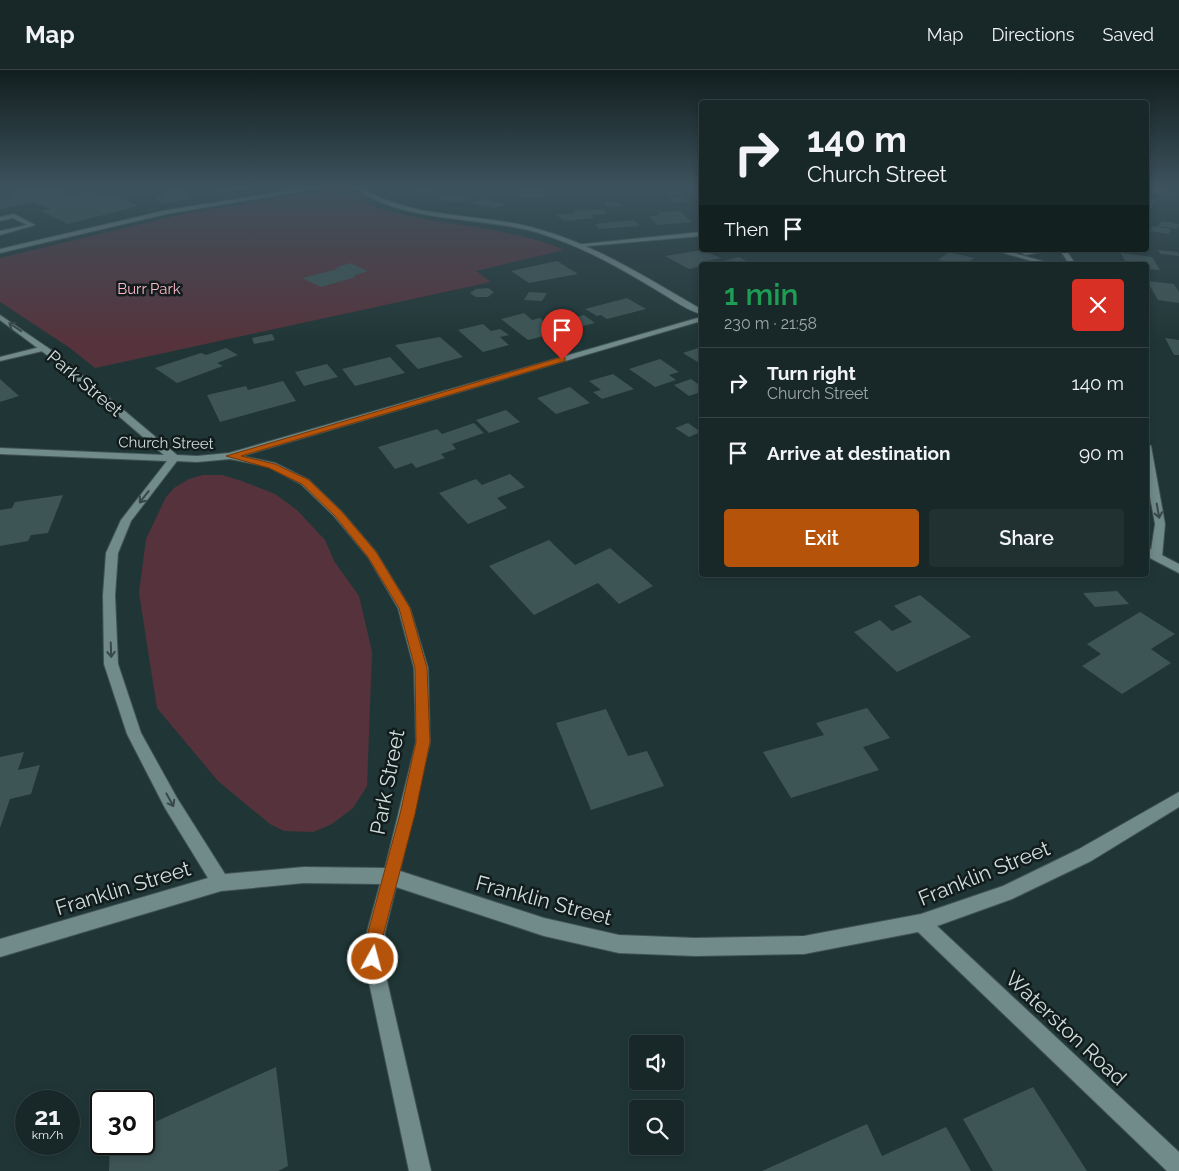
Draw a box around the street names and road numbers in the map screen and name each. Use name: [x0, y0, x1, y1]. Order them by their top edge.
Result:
street label: Park Street: [43, 346, 127, 420]
street label: Church Street: [118, 433, 214, 453]
street label: Park Street: [365, 727, 409, 837]
street label: Franklin Street: [914, 835, 1054, 911]
street label: Franklin Street: [52, 856, 194, 920]
street label: Franklin Street: [473, 870, 615, 930]
street label: Waterston Road: [1000, 966, 1132, 1090]

